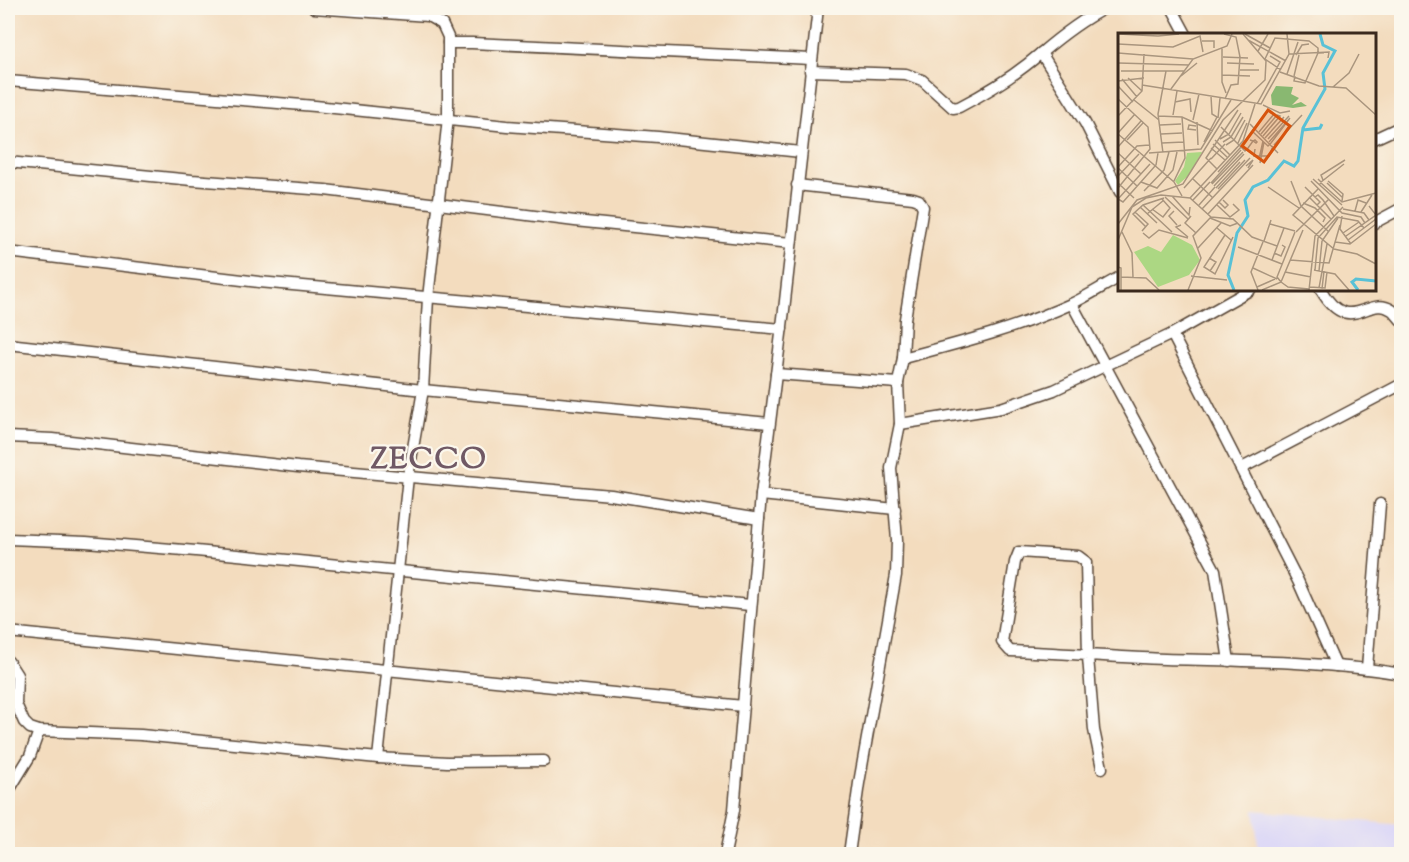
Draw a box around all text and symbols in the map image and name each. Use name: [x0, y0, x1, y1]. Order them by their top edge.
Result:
inset map: [1118, 33, 1376, 291]
district label: ZECCO: [371, 439, 487, 482]

